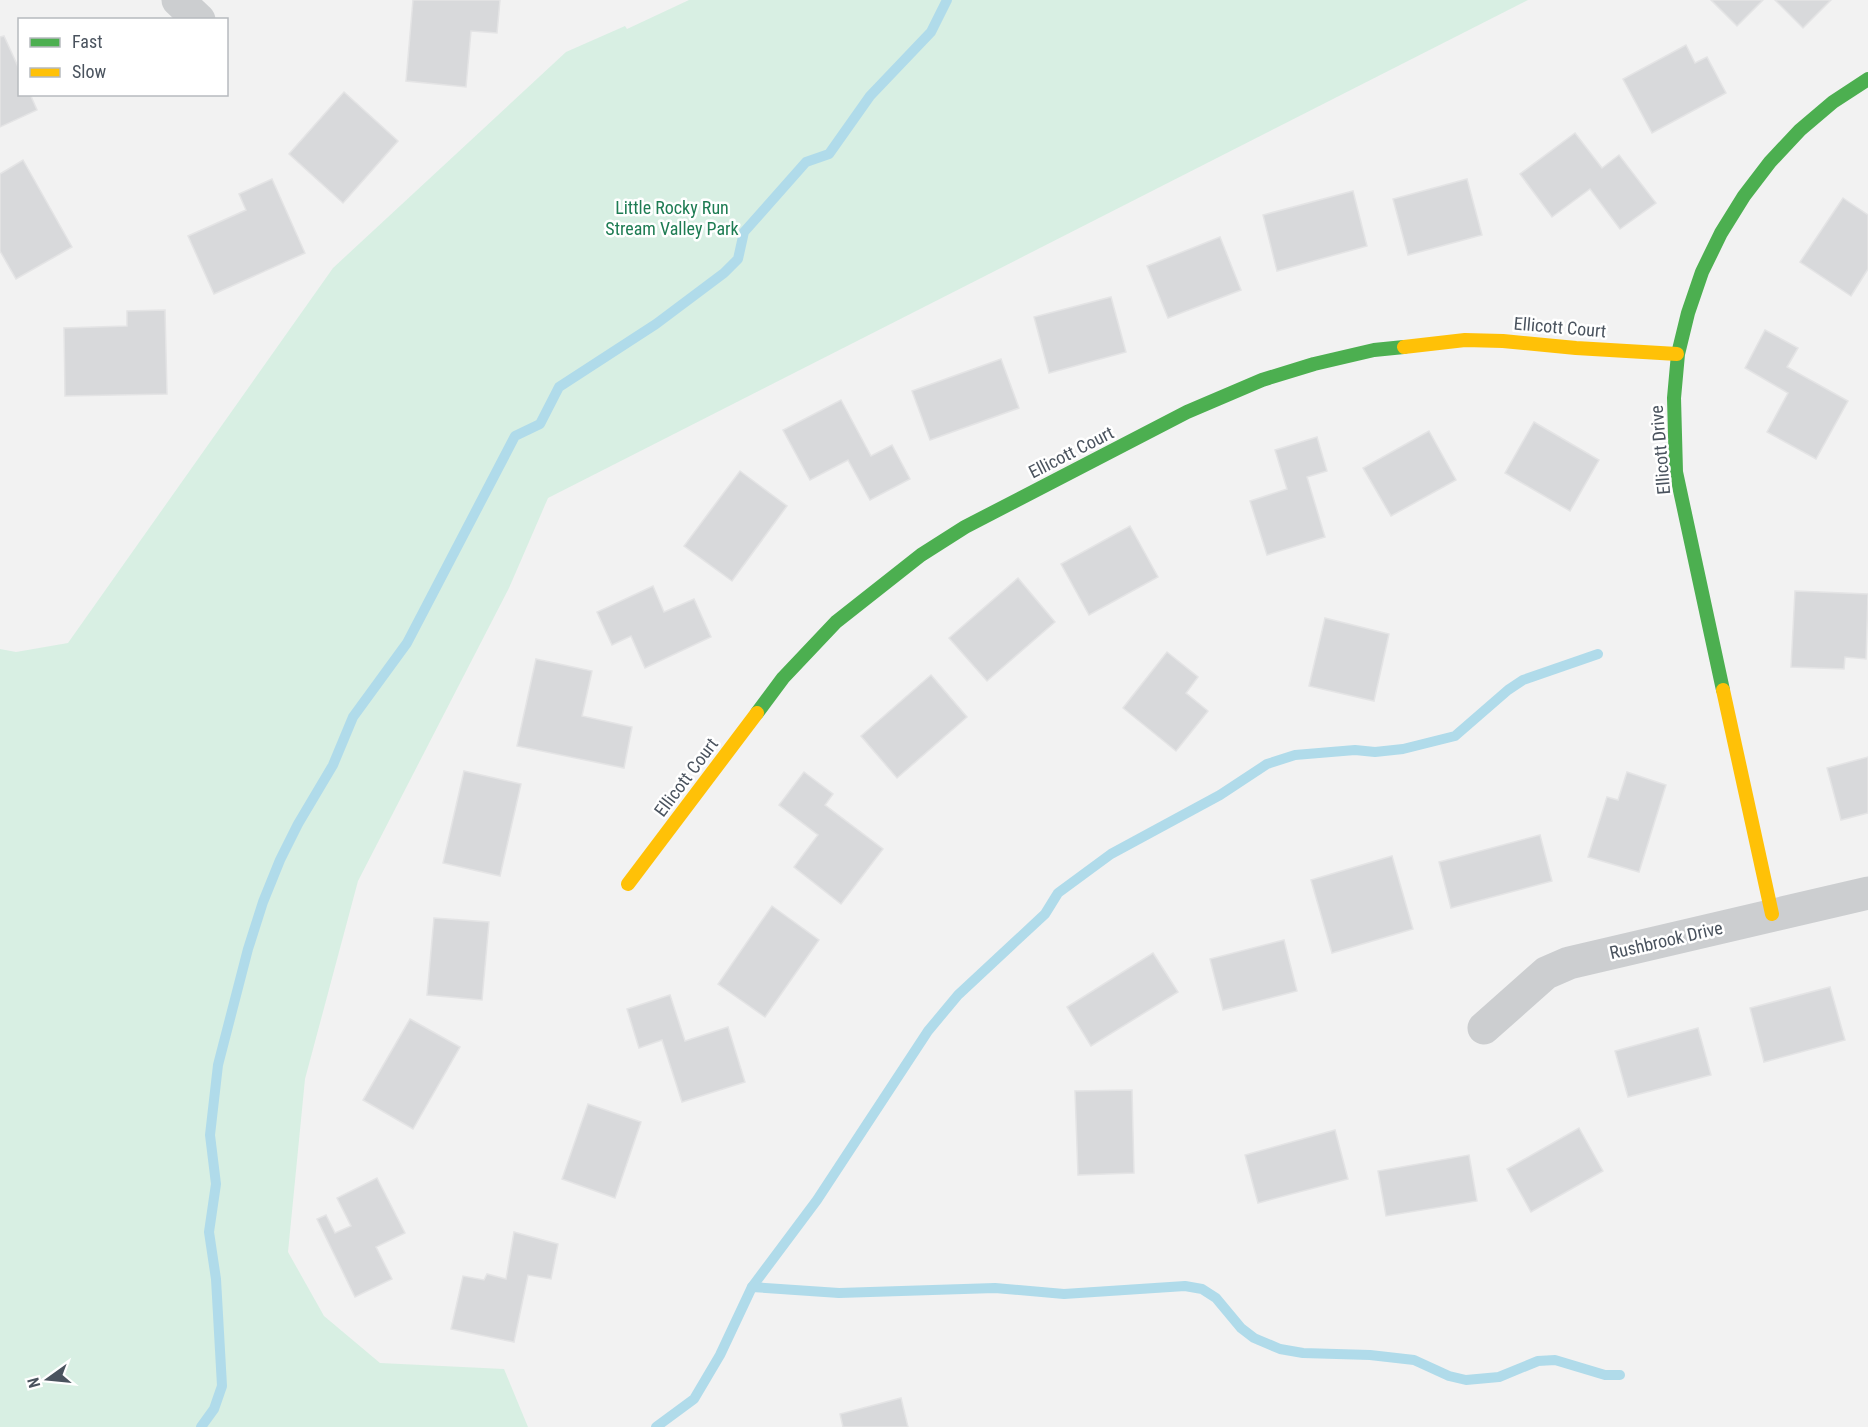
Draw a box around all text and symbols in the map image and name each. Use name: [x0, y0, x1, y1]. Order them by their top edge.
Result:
legend: [18, 18, 228, 96]
text: Fast: [72, 31, 103, 52]
text: Slow: [72, 61, 107, 82]
park label: Little Rocky Run Stream Valley Park: [605, 197, 739, 239]
street label: Ellicott Court: [1513, 313, 1607, 341]
street label: Ellicott Drive: [1646, 405, 1674, 495]
street label: Ellicott Court: [1025, 422, 1117, 482]
street label: Ellicott Court: [650, 734, 722, 820]
street label: Rushbrook Drive: [1607, 917, 1725, 963]
north arrow: [18, 1349, 78, 1409]
text: N: [24, 1376, 44, 1390]

